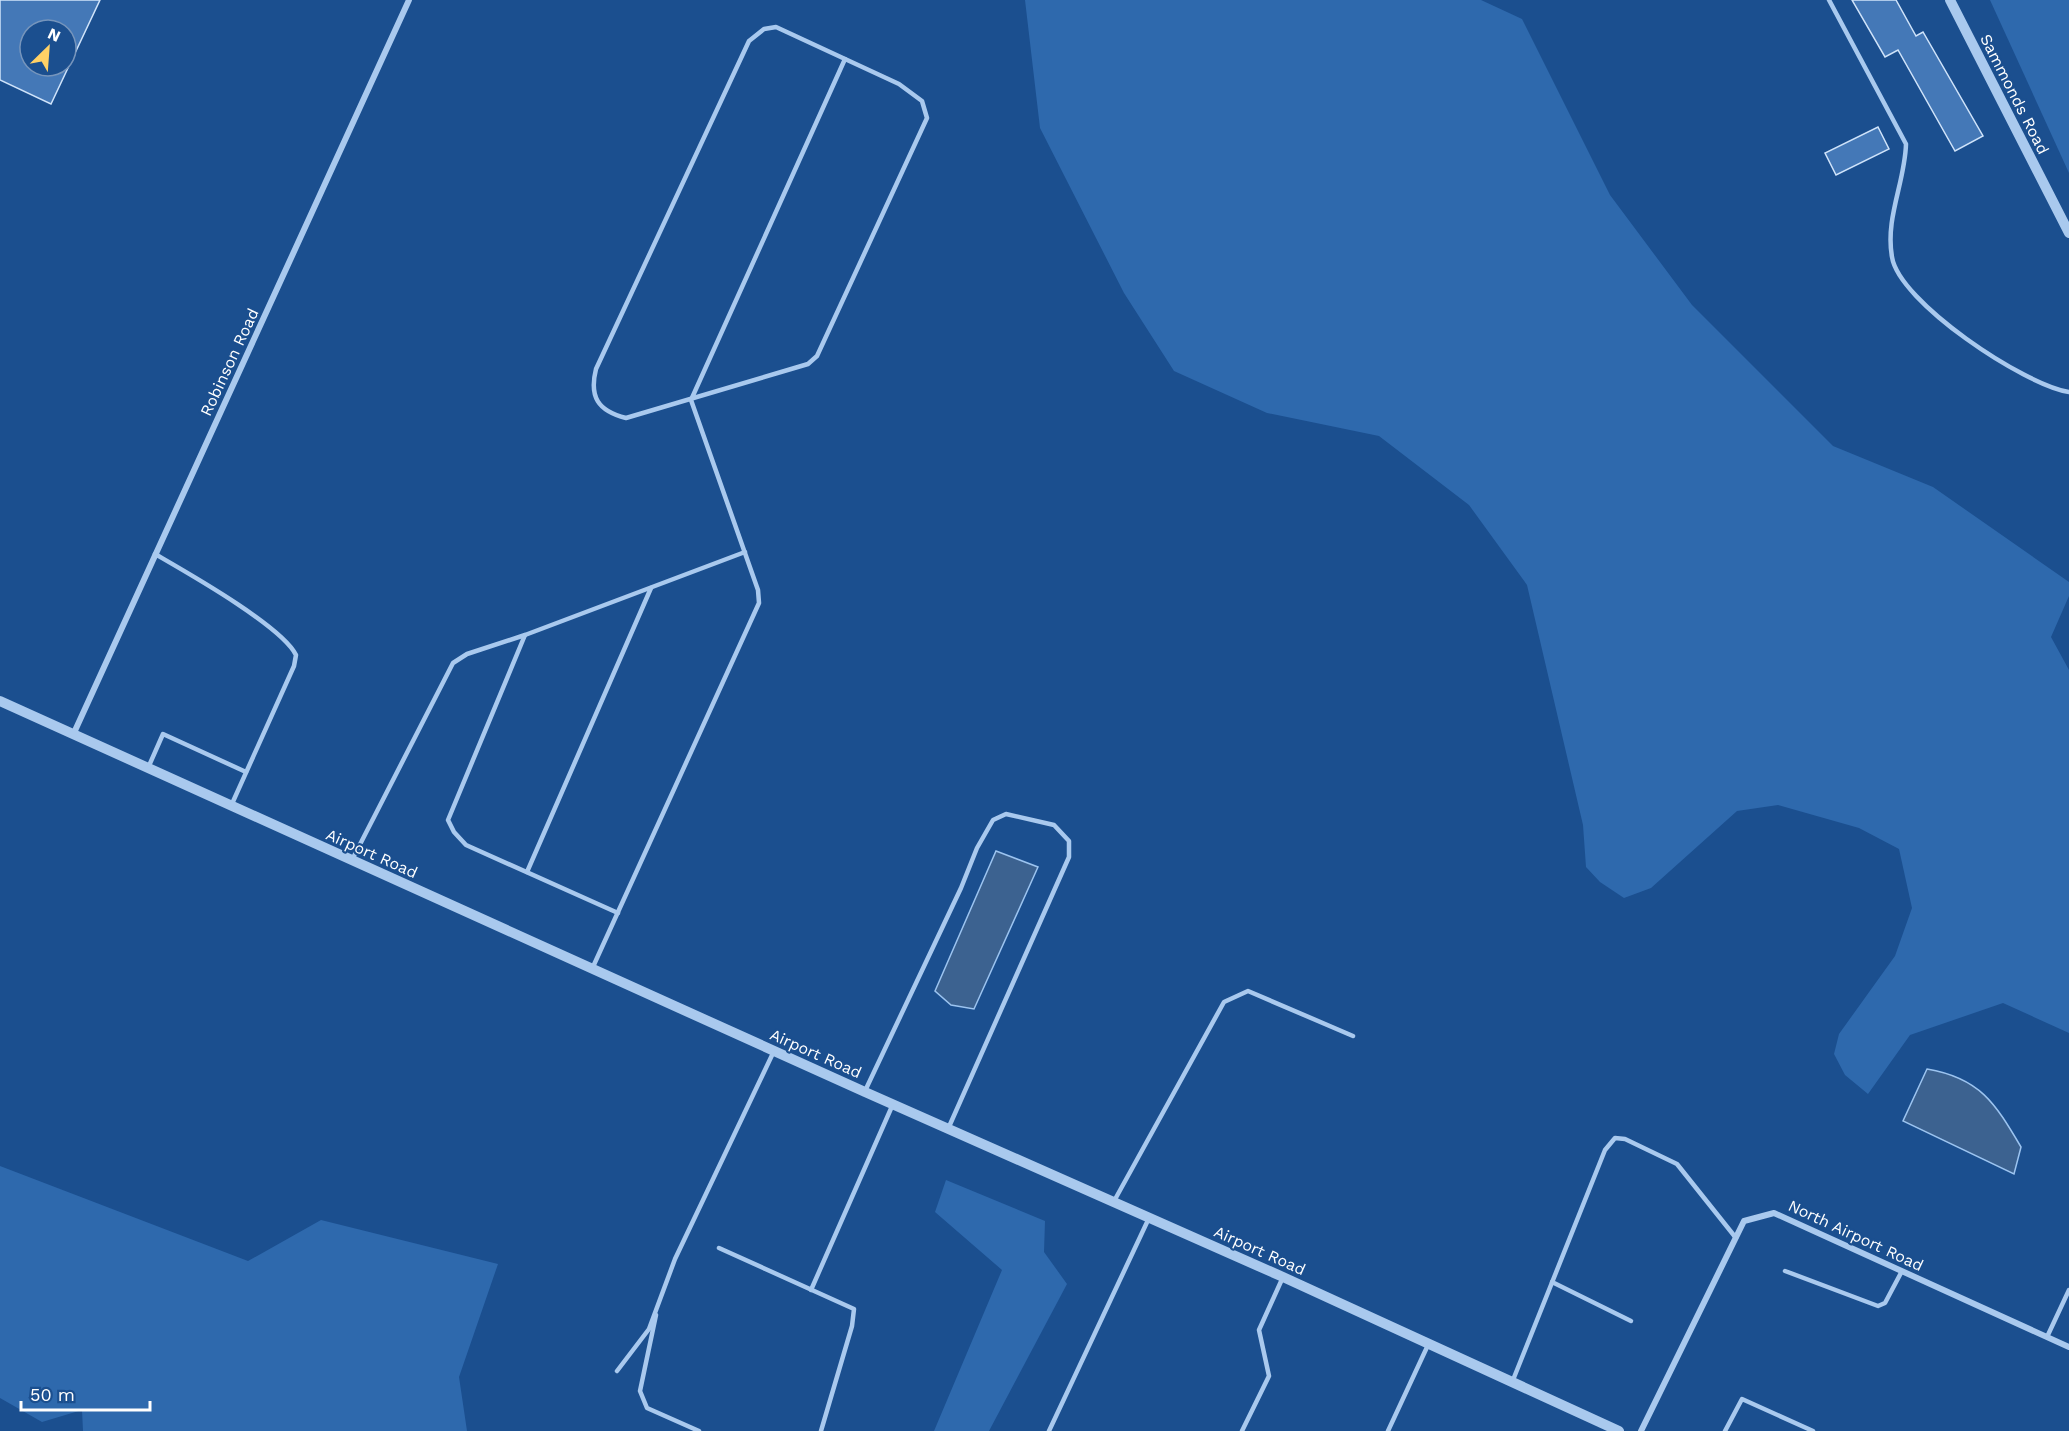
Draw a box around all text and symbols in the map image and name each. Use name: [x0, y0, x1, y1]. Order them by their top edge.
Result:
north arrow: [18, 18, 78, 78]
text: N: [45, 24, 64, 46]
street label: Sammonds Road: [1976, 31, 2053, 157]
street label: Robinson Road: [196, 305, 263, 419]
street label: Airport Road: [323, 825, 421, 882]
street label: Airport Road: [767, 1025, 865, 1082]
street label: North Airport Road: [1785, 1196, 1926, 1275]
street label: Airport Road: [1211, 1222, 1309, 1279]
scale bar: [21, 1374, 150, 1412]
text: 50 m: [30, 1384, 75, 1405]

